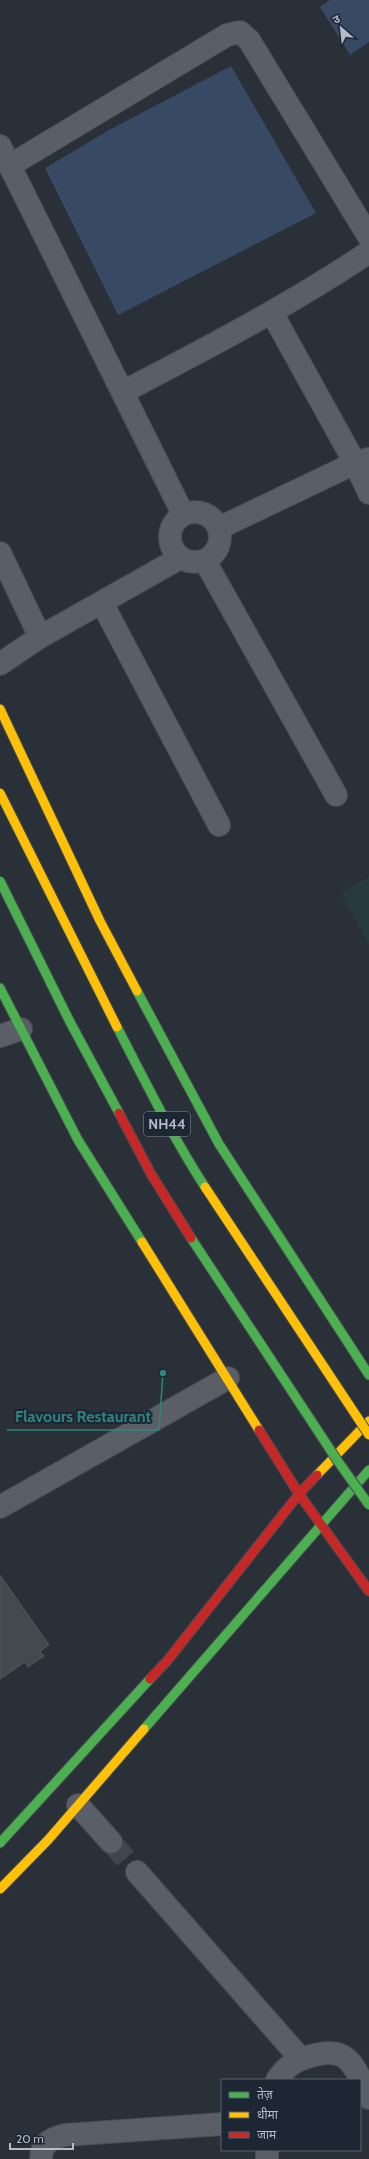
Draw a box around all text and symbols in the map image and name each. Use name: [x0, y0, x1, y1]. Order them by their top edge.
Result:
north arrow: [321, 8, 361, 48]
text: उ: [330, 11, 343, 27]
road number: NH44: [144, 1112, 190, 1136]
callout: Flavours Restaurant: [7, 1402, 159, 1430]
text: Flavours Restaurant: [15, 1407, 151, 1426]
legend: [221, 2079, 361, 2151]
text: तेज़: [257, 2087, 274, 2102]
text: धीमा: [257, 2107, 279, 2122]
scale bar: [10, 2125, 73, 2151]
text: जाम: [257, 2127, 277, 2142]
text: 20 m: [16, 2131, 44, 2146]

